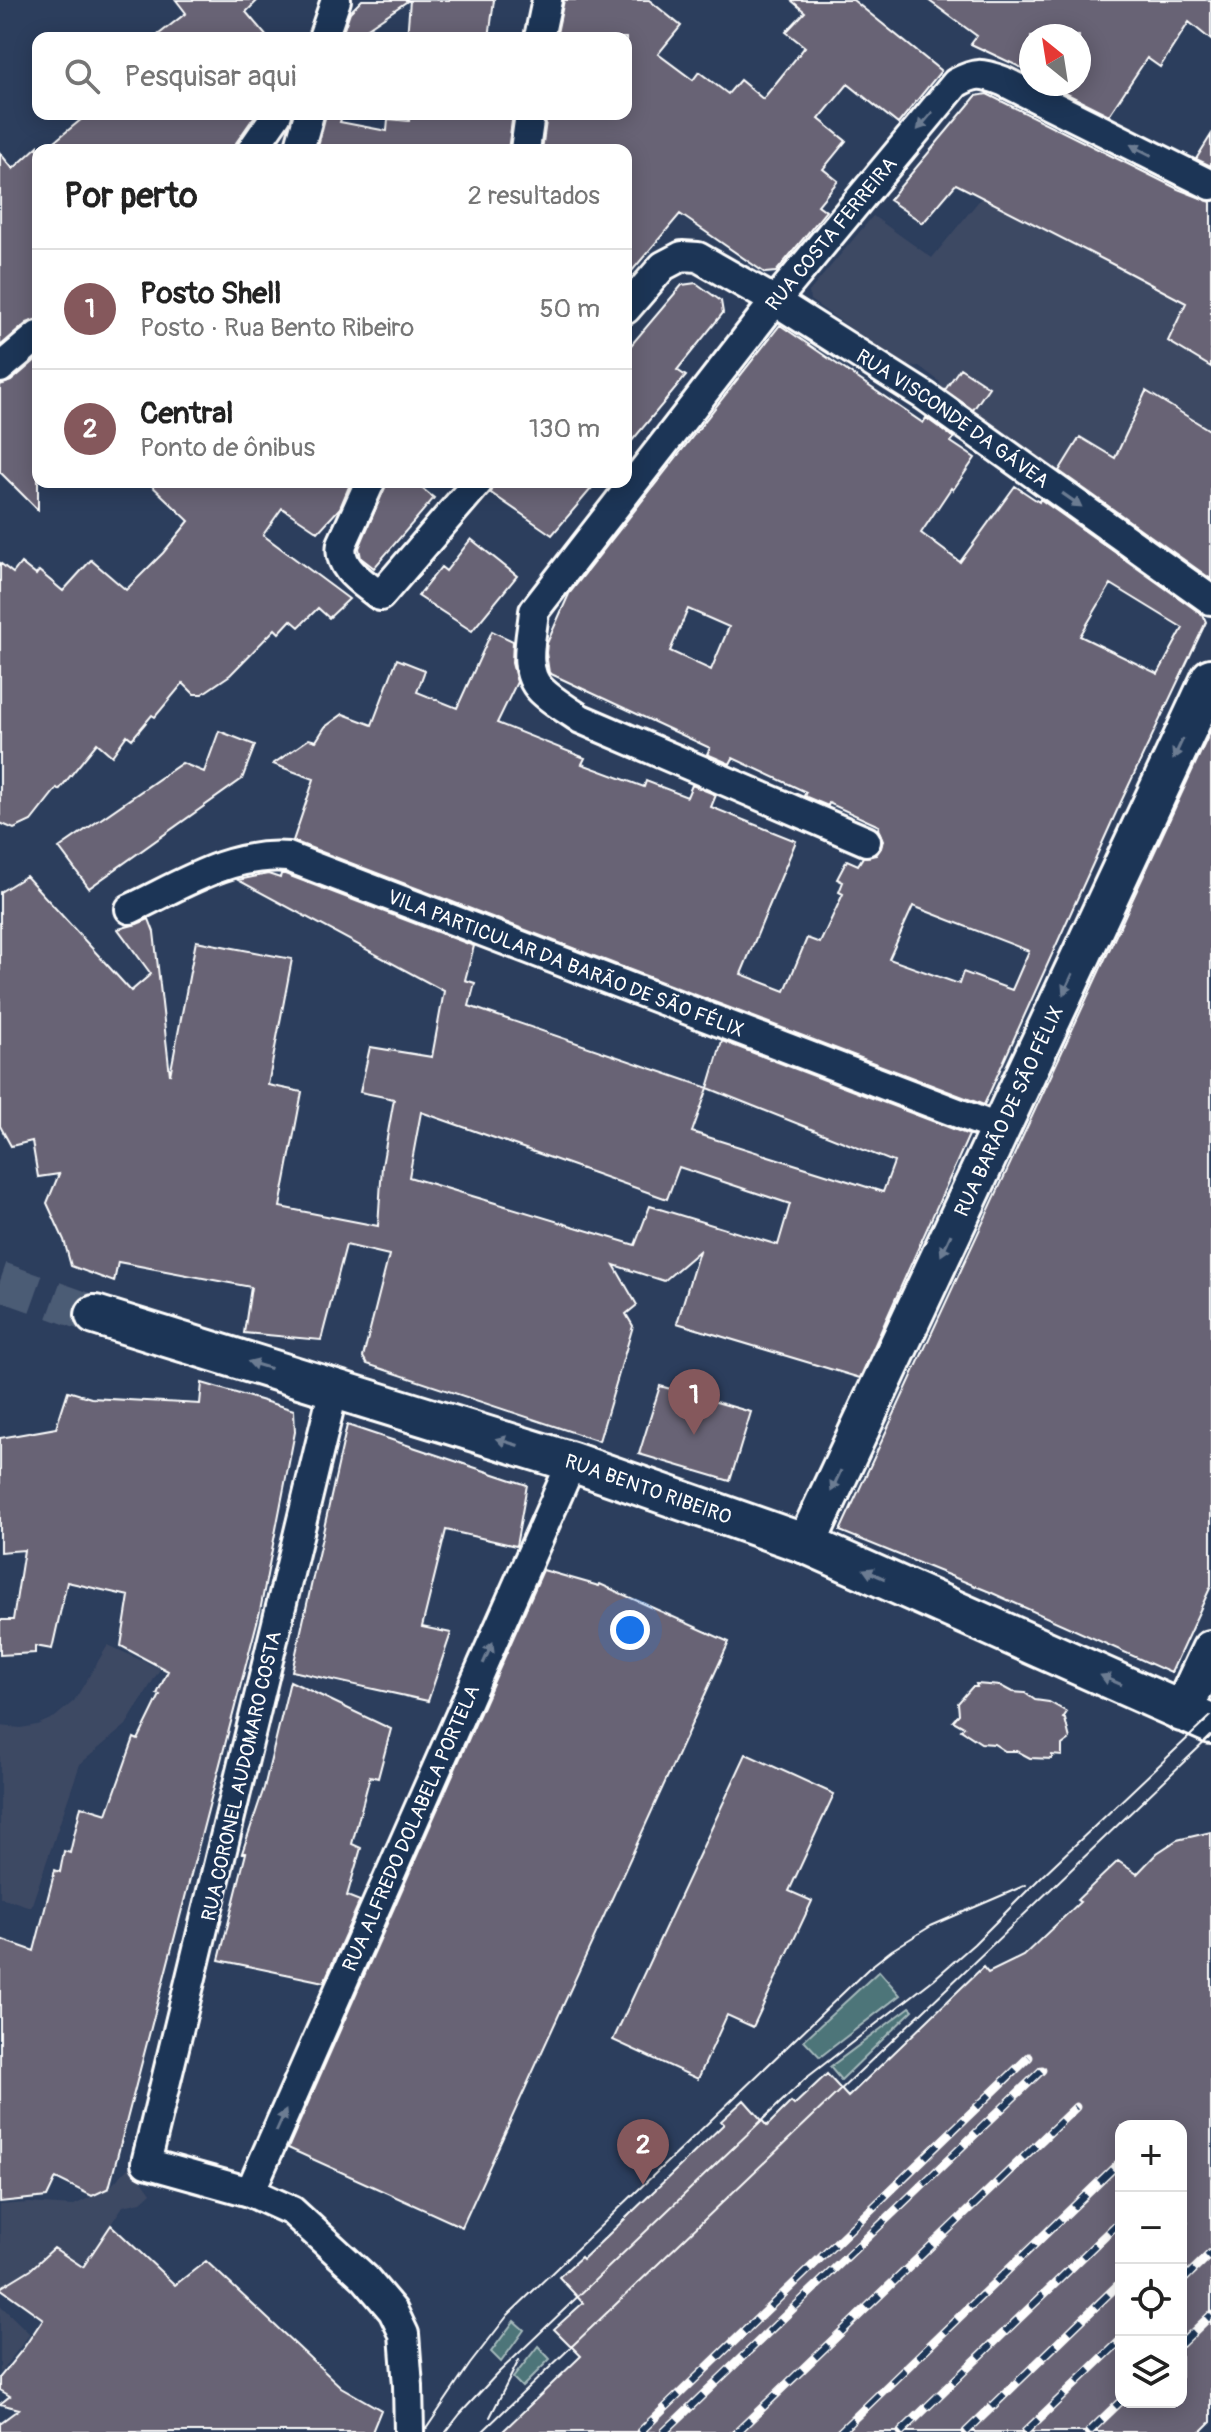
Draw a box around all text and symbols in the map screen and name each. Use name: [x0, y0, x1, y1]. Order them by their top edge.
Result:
north arrow: [1019, 24, 1091, 96]
search box: [32, 32, 632, 120]
icon: search: [60, 54, 104, 98]
text: Pesquisar aqui: [124, 58, 296, 95]
one-way arrow: [917, 110, 934, 130]
one-way arrow: [1130, 143, 1153, 157]
street label: RUA COSTA FERREIRA: [760, 152, 902, 316]
text: Por perto: [64, 175, 197, 218]
text: 2 resultados: [468, 180, 600, 212]
text: Posto Shell: [140, 275, 281, 312]
text: 1: [85, 293, 95, 325]
text: 50 m: [539, 293, 600, 325]
text: Posto · Rua Bento Ribeiro: [140, 312, 414, 344]
street label: RUA VISCONDE DA GÁVEA: [852, 344, 1054, 494]
text: Central: [140, 395, 233, 432]
text: 2: [83, 413, 97, 445]
text: 130 m: [529, 413, 600, 445]
text: Ponto de ônibus: [140, 432, 315, 464]
one-way arrow: [1061, 492, 1082, 508]
one-way arrow: [1171, 737, 1185, 760]
street label: VILA PARTICULAR DA BARÃO DE SÃO FÉLIX: [384, 884, 747, 1043]
one-way arrow: [1061, 973, 1075, 996]
street label: RUA BARÃO DE SÃO FÉLIX: [949, 1002, 1069, 1221]
one-way arrow: [939, 1233, 953, 1257]
one-way arrow: [247, 1358, 271, 1371]
pin: 1: [668, 1369, 720, 1435]
one-way arrow: [495, 1435, 519, 1448]
street label: RUA BENTO RIBEIRO: [562, 1449, 735, 1530]
one-way arrow: [829, 1469, 843, 1492]
one-way arrow: [862, 1567, 886, 1581]
your location: [610, 1610, 650, 1650]
street label: RUA CORONEL AUDOMARO COSTA: [196, 1629, 287, 1924]
one-way arrow: [481, 1641, 494, 1664]
one-way arrow: [1099, 1674, 1123, 1687]
street label: RUA ALFREDO DOLABELA PORTELA: [337, 1681, 485, 1975]
one-way arrow: [274, 2109, 288, 2133]
pin: 2: [617, 2119, 669, 2185]
map controls: [1115, 2120, 1187, 2408]
button: +: [1115, 2120, 1187, 2192]
button: −: [1115, 2192, 1187, 2264]
button: locate: [1115, 2264, 1187, 2336]
button: layers: [1115, 2336, 1187, 2408]

